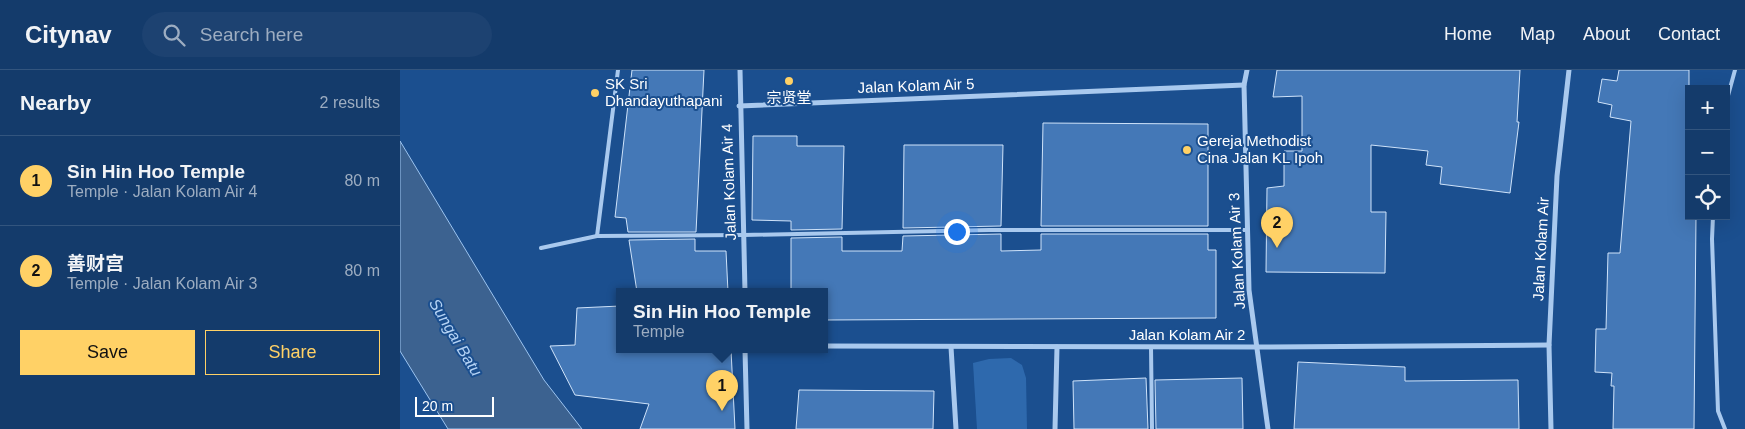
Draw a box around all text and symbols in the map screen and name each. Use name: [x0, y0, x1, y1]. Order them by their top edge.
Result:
search box: [142, 12, 492, 57]
text: Citynav: [25, 21, 112, 48]
icon: search: [160, 21, 188, 49]
text: Search here: [200, 24, 303, 45]
text: Home: [1444, 24, 1492, 44]
text: Map: [1520, 24, 1555, 44]
text: About: [1583, 24, 1630, 44]
text: Contact: [1658, 24, 1720, 44]
place label: SK Sri Dhandayuthapani: [605, 75, 723, 109]
marker: 宗贤堂: [783, 75, 795, 87]
street label: Jalan Kolam Air 5: [857, 75, 975, 96]
map controls: [1685, 85, 1730, 220]
button: +: [1685, 85, 1730, 130]
marker: SK Sri Dhandayuthapani: [589, 87, 601, 99]
place label: 宗贤堂: [766, 89, 812, 106]
text: Nearby: [20, 91, 91, 114]
text: 2 results: [320, 94, 380, 111]
street label: Jalan Kolam Air 4: [718, 123, 739, 241]
button: −: [1685, 130, 1730, 175]
place label: Gereja Methodist Cina Jalan KL Ipoh: [1197, 132, 1323, 166]
marker: Gereja Methodist Cina Jalan KL Ipoh: [1181, 144, 1193, 156]
text: Sin Hin Hoo Temple: [67, 161, 245, 182]
text: 1: [32, 172, 40, 189]
text: 80 m: [344, 172, 380, 189]
button: locate: [1685, 175, 1730, 220]
text: Temple · Jalan Kolam Air 4: [67, 183, 257, 200]
street label: Jalan Kolam Air 3: [1225, 192, 1248, 310]
street label: Jalan Kolam Air: [1529, 196, 1552, 301]
pin: 2: [1261, 207, 1293, 248]
your location: [944, 219, 970, 245]
text: 善财宫: [67, 253, 124, 274]
text: 2: [32, 262, 40, 279]
text: 80 m: [344, 262, 380, 279]
text: Temple · Jalan Kolam Air 3: [67, 275, 257, 292]
popup: [616, 288, 828, 353]
water label: Sungai Batu: [426, 296, 485, 379]
text: Sin Hin Hoo Temple: [633, 301, 811, 322]
text: Temple: [633, 323, 685, 340]
street label: Jalan Kolam Air 2: [1129, 326, 1245, 343]
button: Save: [20, 330, 195, 375]
button: Share: [205, 330, 380, 375]
pin: 1: [706, 370, 738, 411]
scale bar: [415, 394, 494, 417]
text: 20 m: [422, 398, 453, 414]

